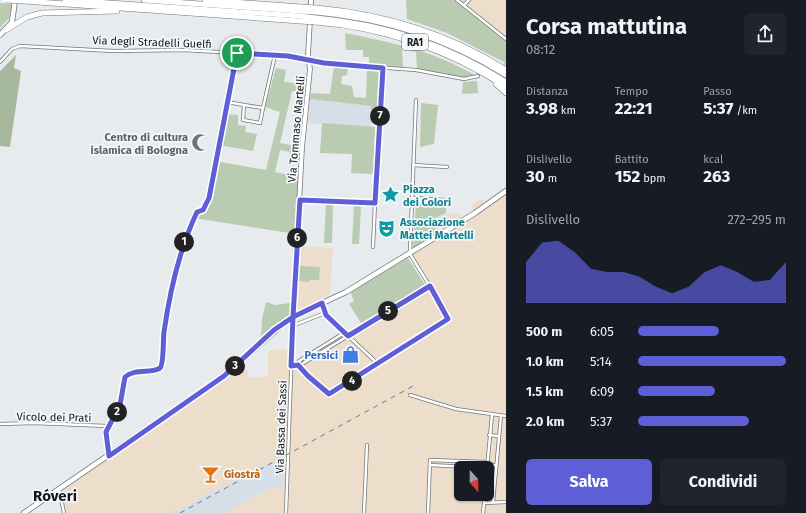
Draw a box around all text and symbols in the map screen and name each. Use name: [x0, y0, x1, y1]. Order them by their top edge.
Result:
text: Corsa mattutina: [526, 13, 687, 40]
button: share: [744, 13, 786, 55]
street label: Via degli Stradelli Guelfi: [92, 34, 212, 51]
road number: RA1: [402, 34, 428, 50]
pin: [220, 36, 254, 70]
icon: arrive: [226, 42, 248, 64]
text: 08:12: [526, 42, 555, 57]
street label: Via Tommaso Martelli: [285, 75, 308, 183]
text: Distanza: [526, 85, 568, 98]
text: Tempo: [615, 85, 648, 98]
text: Passo: [703, 85, 732, 98]
text: 3.98: [526, 98, 558, 119]
text: 22:21: [615, 98, 653, 119]
text: 5:37: [703, 98, 734, 119]
text: km: [558, 104, 576, 117]
text: /km: [734, 104, 757, 117]
pin: 7: [370, 106, 390, 126]
text: 7: [377, 109, 383, 122]
place label: Centro di cultura islamica di Bologna: [91, 131, 188, 157]
mosque icon: Centro di cultura islamica di Bologna: [191, 133, 211, 153]
text: Dislivello: [526, 153, 572, 166]
text: Battito: [615, 153, 649, 166]
text: kcal: [703, 153, 723, 166]
text: 30: [526, 166, 545, 187]
text: 152: [615, 166, 640, 187]
text: 263: [703, 166, 730, 187]
text: m: [545, 172, 557, 185]
text: bpm: [640, 172, 666, 185]
place label: Piazza dei Colori: [403, 183, 451, 209]
place icon: Piazza dei Colori: [380, 185, 400, 205]
text: Dislivello: [526, 212, 580, 227]
text: 272–295 m: [727, 212, 786, 227]
place label: Associazione Mattei Martelli: [399, 216, 474, 242]
theatre icon: Associazione Mattei Martelli: [377, 218, 397, 238]
pin: 6: [287, 228, 307, 248]
text: 6: [294, 231, 300, 244]
pin: 1: [174, 232, 194, 252]
text: 1: [181, 235, 187, 248]
pin: 5: [378, 301, 398, 321]
text: 5: [385, 304, 391, 317]
text: 500 m: [526, 324, 562, 339]
text: 6:05: [590, 324, 614, 339]
shop icon: Persici: [341, 345, 361, 365]
place label: Persici: [305, 349, 338, 362]
text: 1.0 km: [526, 354, 564, 369]
text: 5:14: [590, 354, 612, 369]
pin: 3: [225, 356, 245, 376]
text: 3: [232, 359, 238, 372]
pin: 4: [342, 371, 362, 391]
text: 4: [349, 374, 355, 387]
street label: Via Bassa dei Sassi: [273, 380, 290, 474]
text: 1.5 km: [526, 384, 564, 399]
text: 6:09: [590, 384, 614, 399]
pin: 2: [107, 402, 127, 422]
text: 2: [114, 405, 120, 418]
street label: Vicolo dei Prati: [16, 410, 92, 425]
text: 2.0 km: [526, 414, 565, 429]
text: 5:37: [590, 414, 612, 429]
button: Salva: [526, 459, 652, 505]
button: Condividi: [660, 459, 786, 505]
north arrow: [454, 461, 494, 501]
map controls: [454, 461, 494, 501]
bar icon: Giostrà: [201, 464, 221, 484]
place label: Giostrà: [224, 468, 260, 481]
district label: Róveri: [33, 487, 77, 505]

